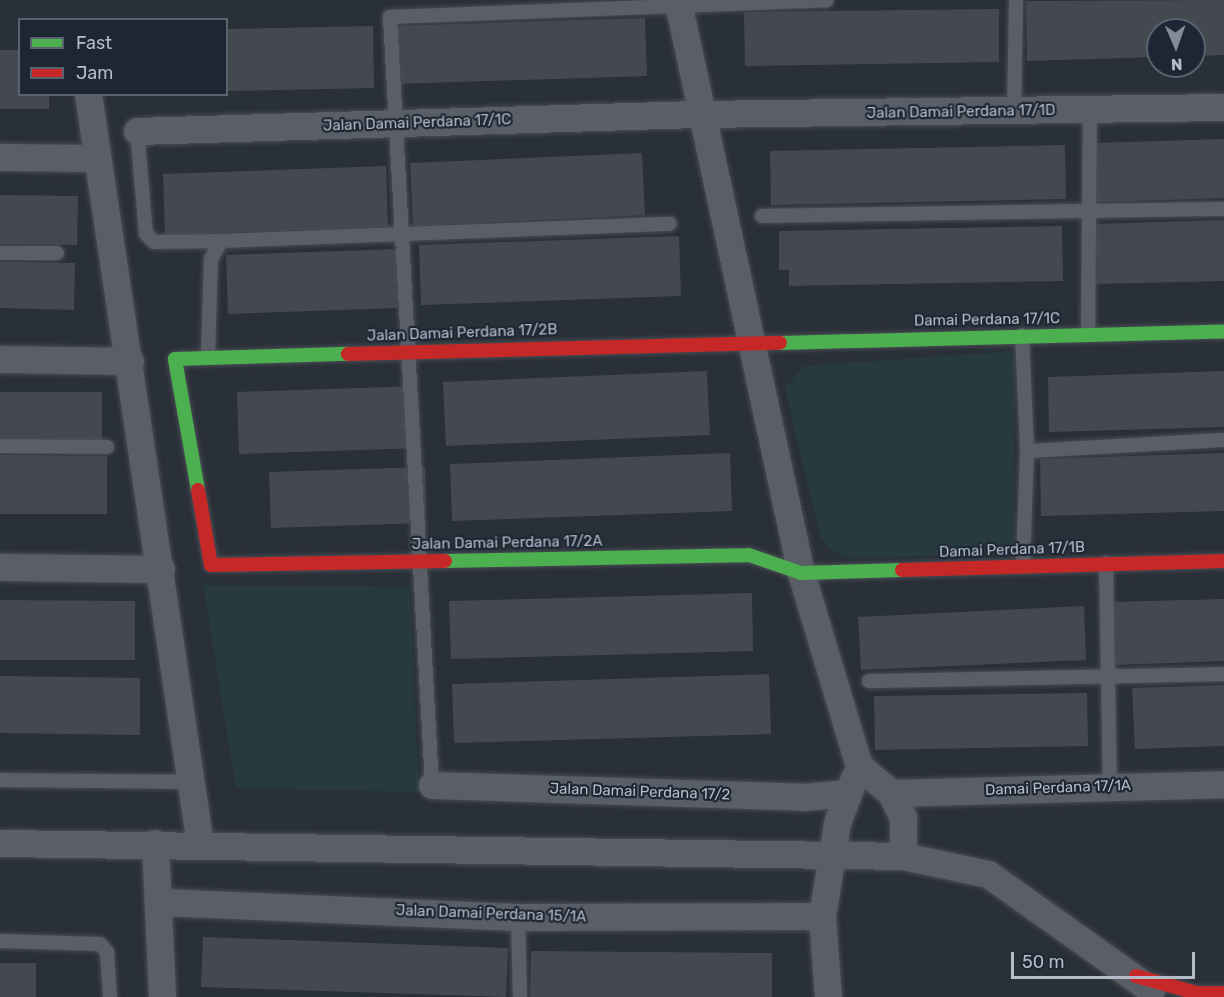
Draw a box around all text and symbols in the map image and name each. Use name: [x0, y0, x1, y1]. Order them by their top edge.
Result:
legend: [18, 18, 228, 96]
north arrow: [1146, 18, 1206, 78]
text: Fast: [76, 32, 112, 54]
text: N: [1170, 55, 1183, 74]
text: Jam: [76, 62, 113, 84]
street label: Jalan Damai Perdana 17/1D: [866, 101, 1056, 123]
street label: Jalan Damai Perdana 17/1C: [323, 111, 511, 135]
street label: Damai Perdana 17/1C: [914, 310, 1060, 330]
street label: Jalan Damai Perdana 17/2B: [366, 321, 558, 345]
street label: Jalan Damai Perdana 17/2A: [412, 532, 602, 554]
street label: Damai Perdana 17/1B: [939, 538, 1085, 562]
street label: Damai Perdana 17/1A: [985, 776, 1131, 800]
street label: Jalan Damai Perdana 17/2: [549, 780, 731, 804]
street label: Jalan Damai Perdana 15/1A: [395, 902, 587, 926]
scale bar: [1014, 940, 1198, 978]
text: 50 m: [1022, 951, 1065, 973]

